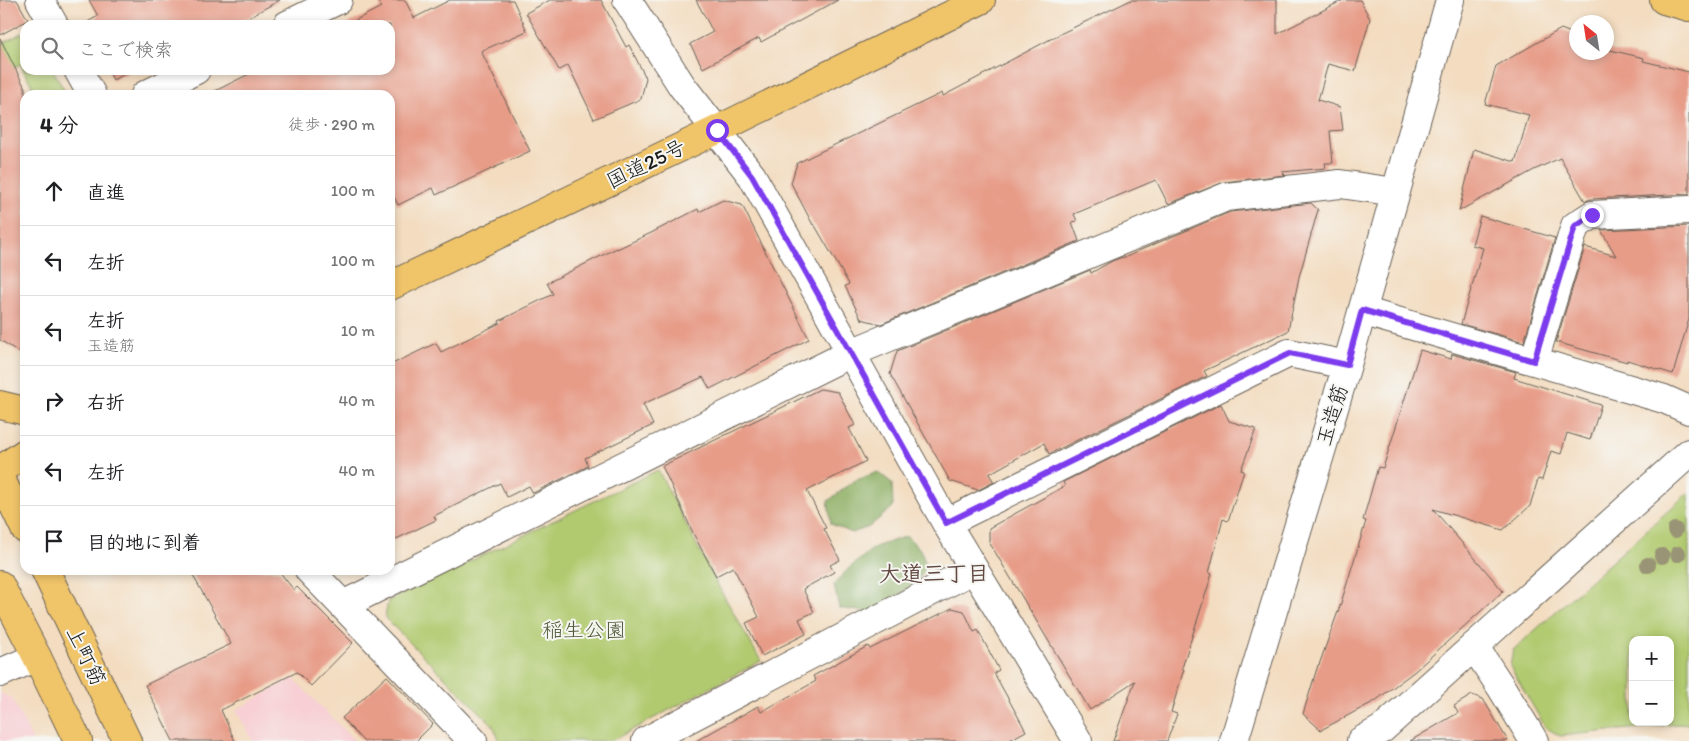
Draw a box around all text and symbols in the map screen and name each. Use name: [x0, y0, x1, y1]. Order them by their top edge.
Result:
north arrow: [1569, 15, 1614, 60]
search box: [20, 20, 395, 75]
icon: search: [38, 34, 66, 62]
text: ここで検索: [78, 38, 173, 61]
text: 4 分: [40, 112, 78, 137]
text: 徒歩 · 290 m: [288, 115, 375, 134]
route start: [706, 119, 729, 142]
street label: 国道25号: [602, 134, 689, 193]
icon: ahead: [40, 177, 68, 205]
text: 直進: [87, 181, 125, 204]
text: 100 m: [331, 181, 375, 200]
route end: [1581, 204, 1604, 227]
icon: left: [40, 247, 68, 275]
text: 左折: [87, 251, 125, 274]
text: 100 m: [331, 251, 375, 270]
text: 左折: [87, 309, 125, 332]
icon: left: [40, 317, 68, 345]
text: 10 m: [341, 321, 375, 340]
text: 玉造筋: [87, 336, 135, 355]
street label: 玉造筋: [1310, 381, 1353, 449]
icon: right: [40, 387, 68, 415]
text: 右折: [87, 391, 125, 414]
text: 40 m: [338, 391, 375, 410]
icon: left: [40, 457, 68, 485]
text: 左折: [87, 461, 125, 484]
text: 40 m: [338, 461, 375, 480]
icon: arrive: [40, 527, 68, 555]
text: 目的地に到着: [87, 531, 201, 554]
district label: 大道三丁目: [879, 560, 989, 587]
park label: 稲生公園: [542, 617, 626, 642]
street label: 上町筋: [61, 622, 111, 690]
map controls: [1629, 636, 1674, 726]
button: +: [1629, 636, 1674, 681]
button: −: [1629, 681, 1674, 726]

